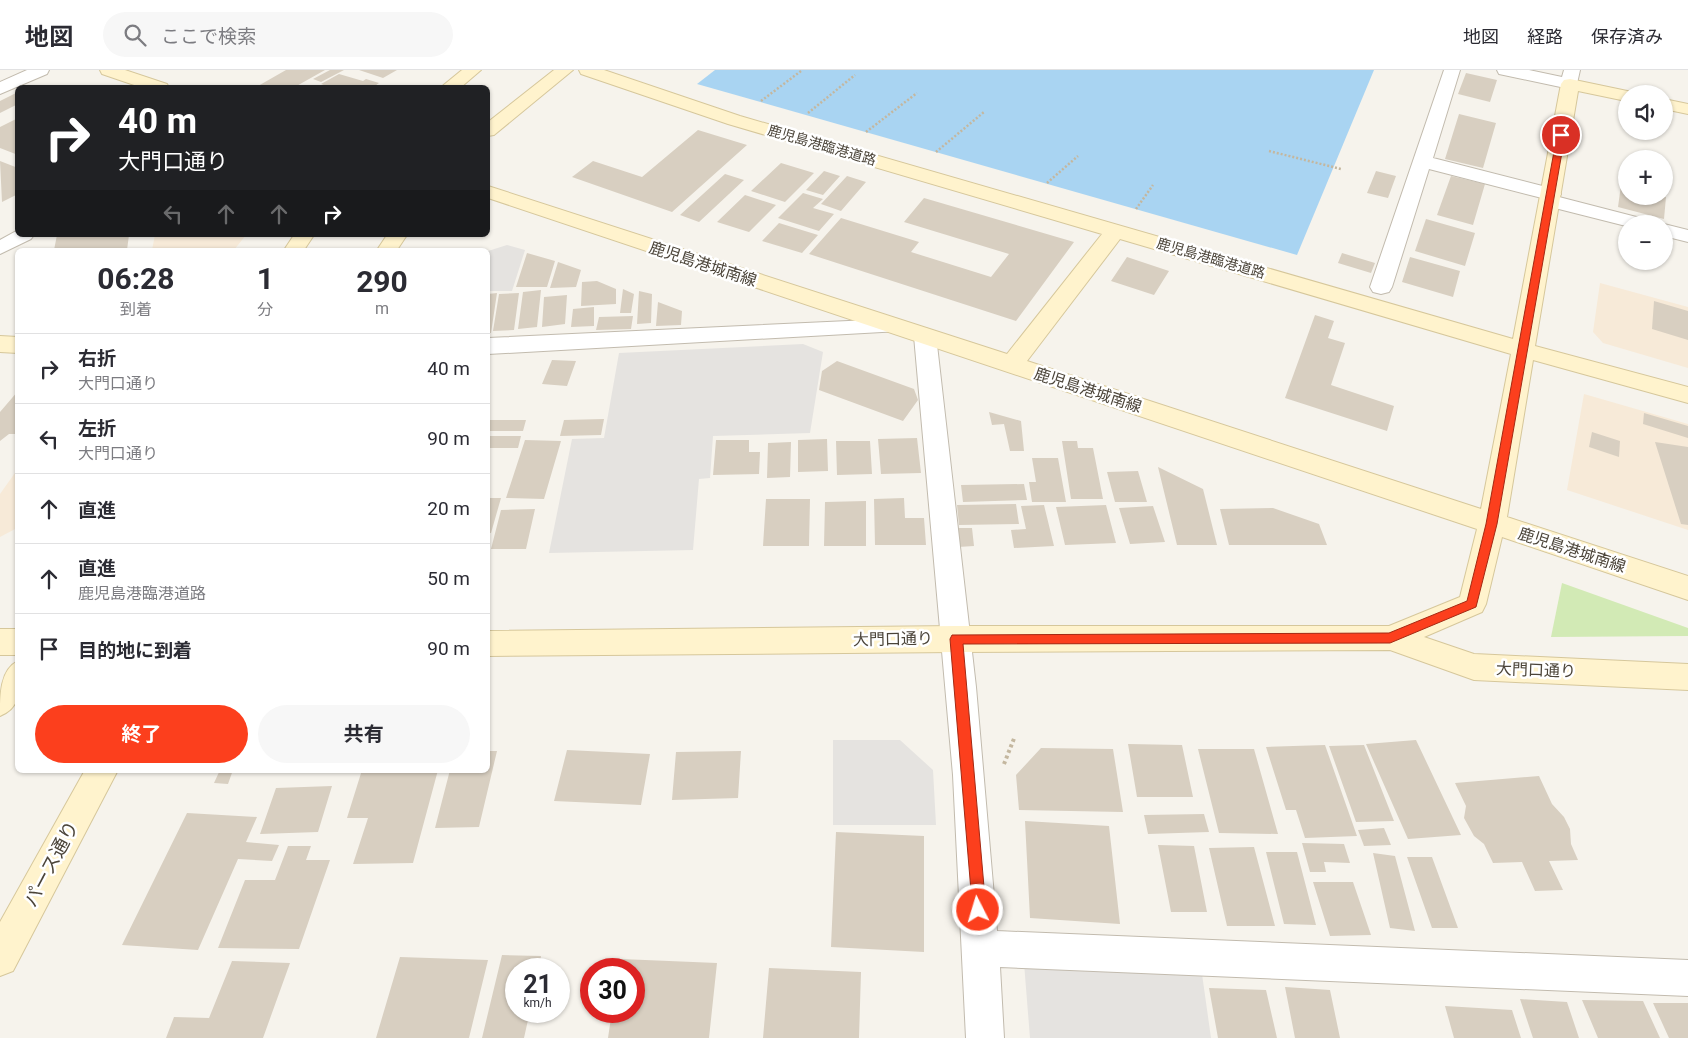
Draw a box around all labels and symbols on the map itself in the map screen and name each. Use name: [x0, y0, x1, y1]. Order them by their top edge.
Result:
pin: [1540, 114, 1582, 156]
street label: 鹿児島港臨港道路: [766, 122, 878, 168]
street label: 鹿児島港臨港道路: [1155, 235, 1267, 281]
street label: 鹿児島港城南線: [647, 238, 759, 290]
street label: 鹿児島港城南線: [1032, 364, 1144, 416]
street label: 鹿児島港城南線: [1516, 524, 1628, 576]
street label: 大門口通り: [853, 629, 933, 649]
street label: 大門口通り: [1496, 659, 1576, 681]
street label: パース通り: [19, 817, 83, 911]
position arrow: [951, 883, 1003, 935]
speed limit sign: 30: [580, 958, 645, 1023]

